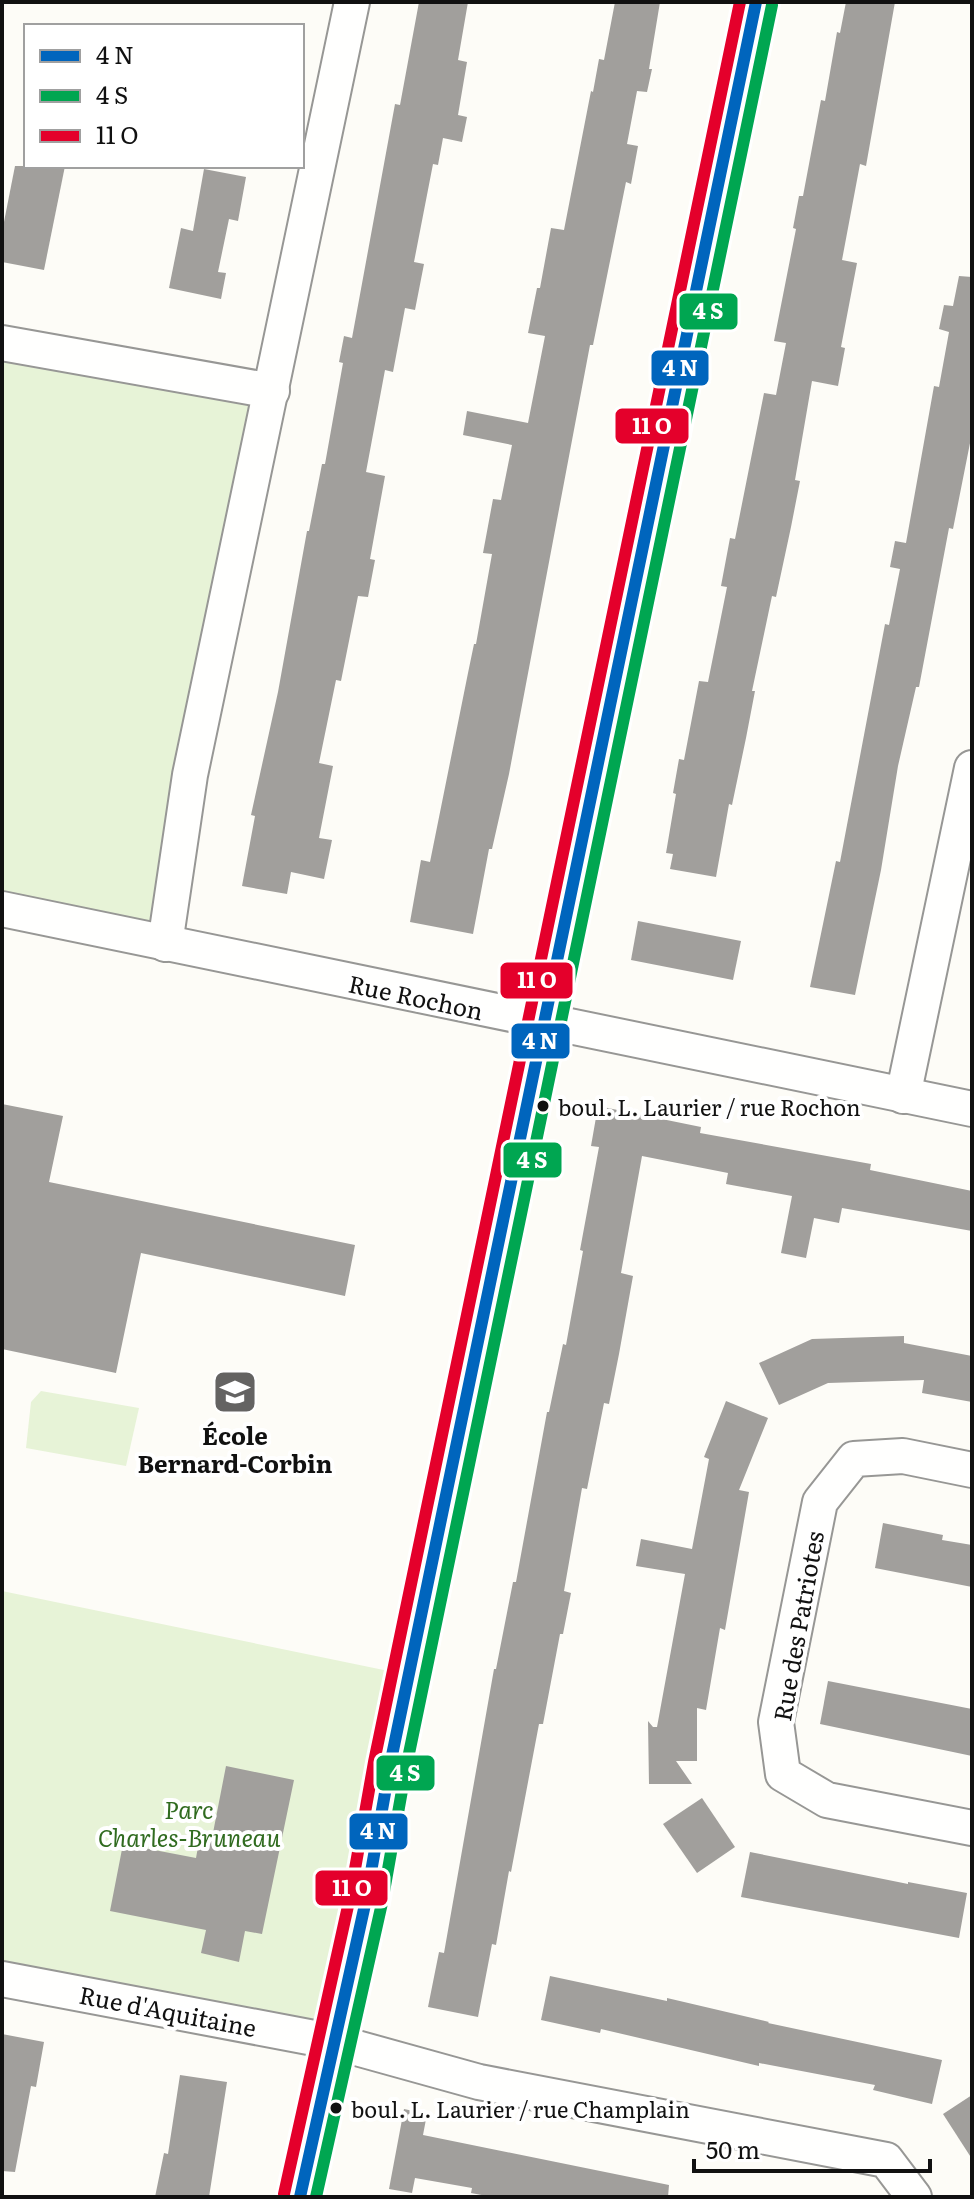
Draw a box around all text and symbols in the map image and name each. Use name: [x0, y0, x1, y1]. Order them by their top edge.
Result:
legend: [24, 24, 304, 168]
text: 4 N: [96, 36, 134, 71]
text: 4 S: [96, 76, 128, 111]
text: 11 O: [96, 116, 139, 151]
line badge: 4 S: [678, 292, 739, 331]
text: 4 S: [692, 293, 724, 326]
line badge: 4 N: [650, 349, 710, 387]
text: 4 N: [662, 350, 698, 383]
line badge: 11 O: [614, 407, 690, 445]
text: 11 O: [632, 408, 672, 441]
line badge: 11 O: [499, 961, 574, 1000]
text: 11 O: [517, 962, 557, 995]
street label: Rue Rochon: [345, 965, 487, 1027]
line badge: 4 N: [510, 1022, 571, 1060]
text: 4 N: [522, 1023, 558, 1056]
place label: boul. L. Laurier / rue Rochon: [558, 1090, 861, 1123]
marker: boul. L. Laurier / rue Rochon: [535, 1098, 551, 1114]
line badge: 4 S: [502, 1141, 563, 1179]
text: 4 S: [516, 1142, 548, 1175]
school or university icon: École Bernard-Corbin: [211, 1368, 259, 1416]
place label: École Bernard-Corbin: [138, 1417, 333, 1480]
street label: Rue des Patriotes: [763, 1528, 831, 1724]
line badge: 4 S: [375, 1754, 436, 1792]
text: 4 S: [389, 1755, 421, 1788]
park label: Parc Charles-Bruneau: [98, 1791, 281, 1854]
line badge: 4 N: [348, 1812, 409, 1851]
text: 4 N: [360, 1813, 396, 1846]
line badge: 11 O: [314, 1869, 389, 1907]
text: 11 O: [332, 1870, 372, 1903]
street label: Rue d'Aquitaine: [76, 1976, 260, 2044]
place label: boul. L. Laurier / rue Champlain: [351, 2092, 690, 2125]
marker: boul. L. Laurier / rue Champlain: [328, 2100, 344, 2116]
scale bar: [694, 2123, 930, 2173]
text: 50 m: [706, 2131, 760, 2166]

